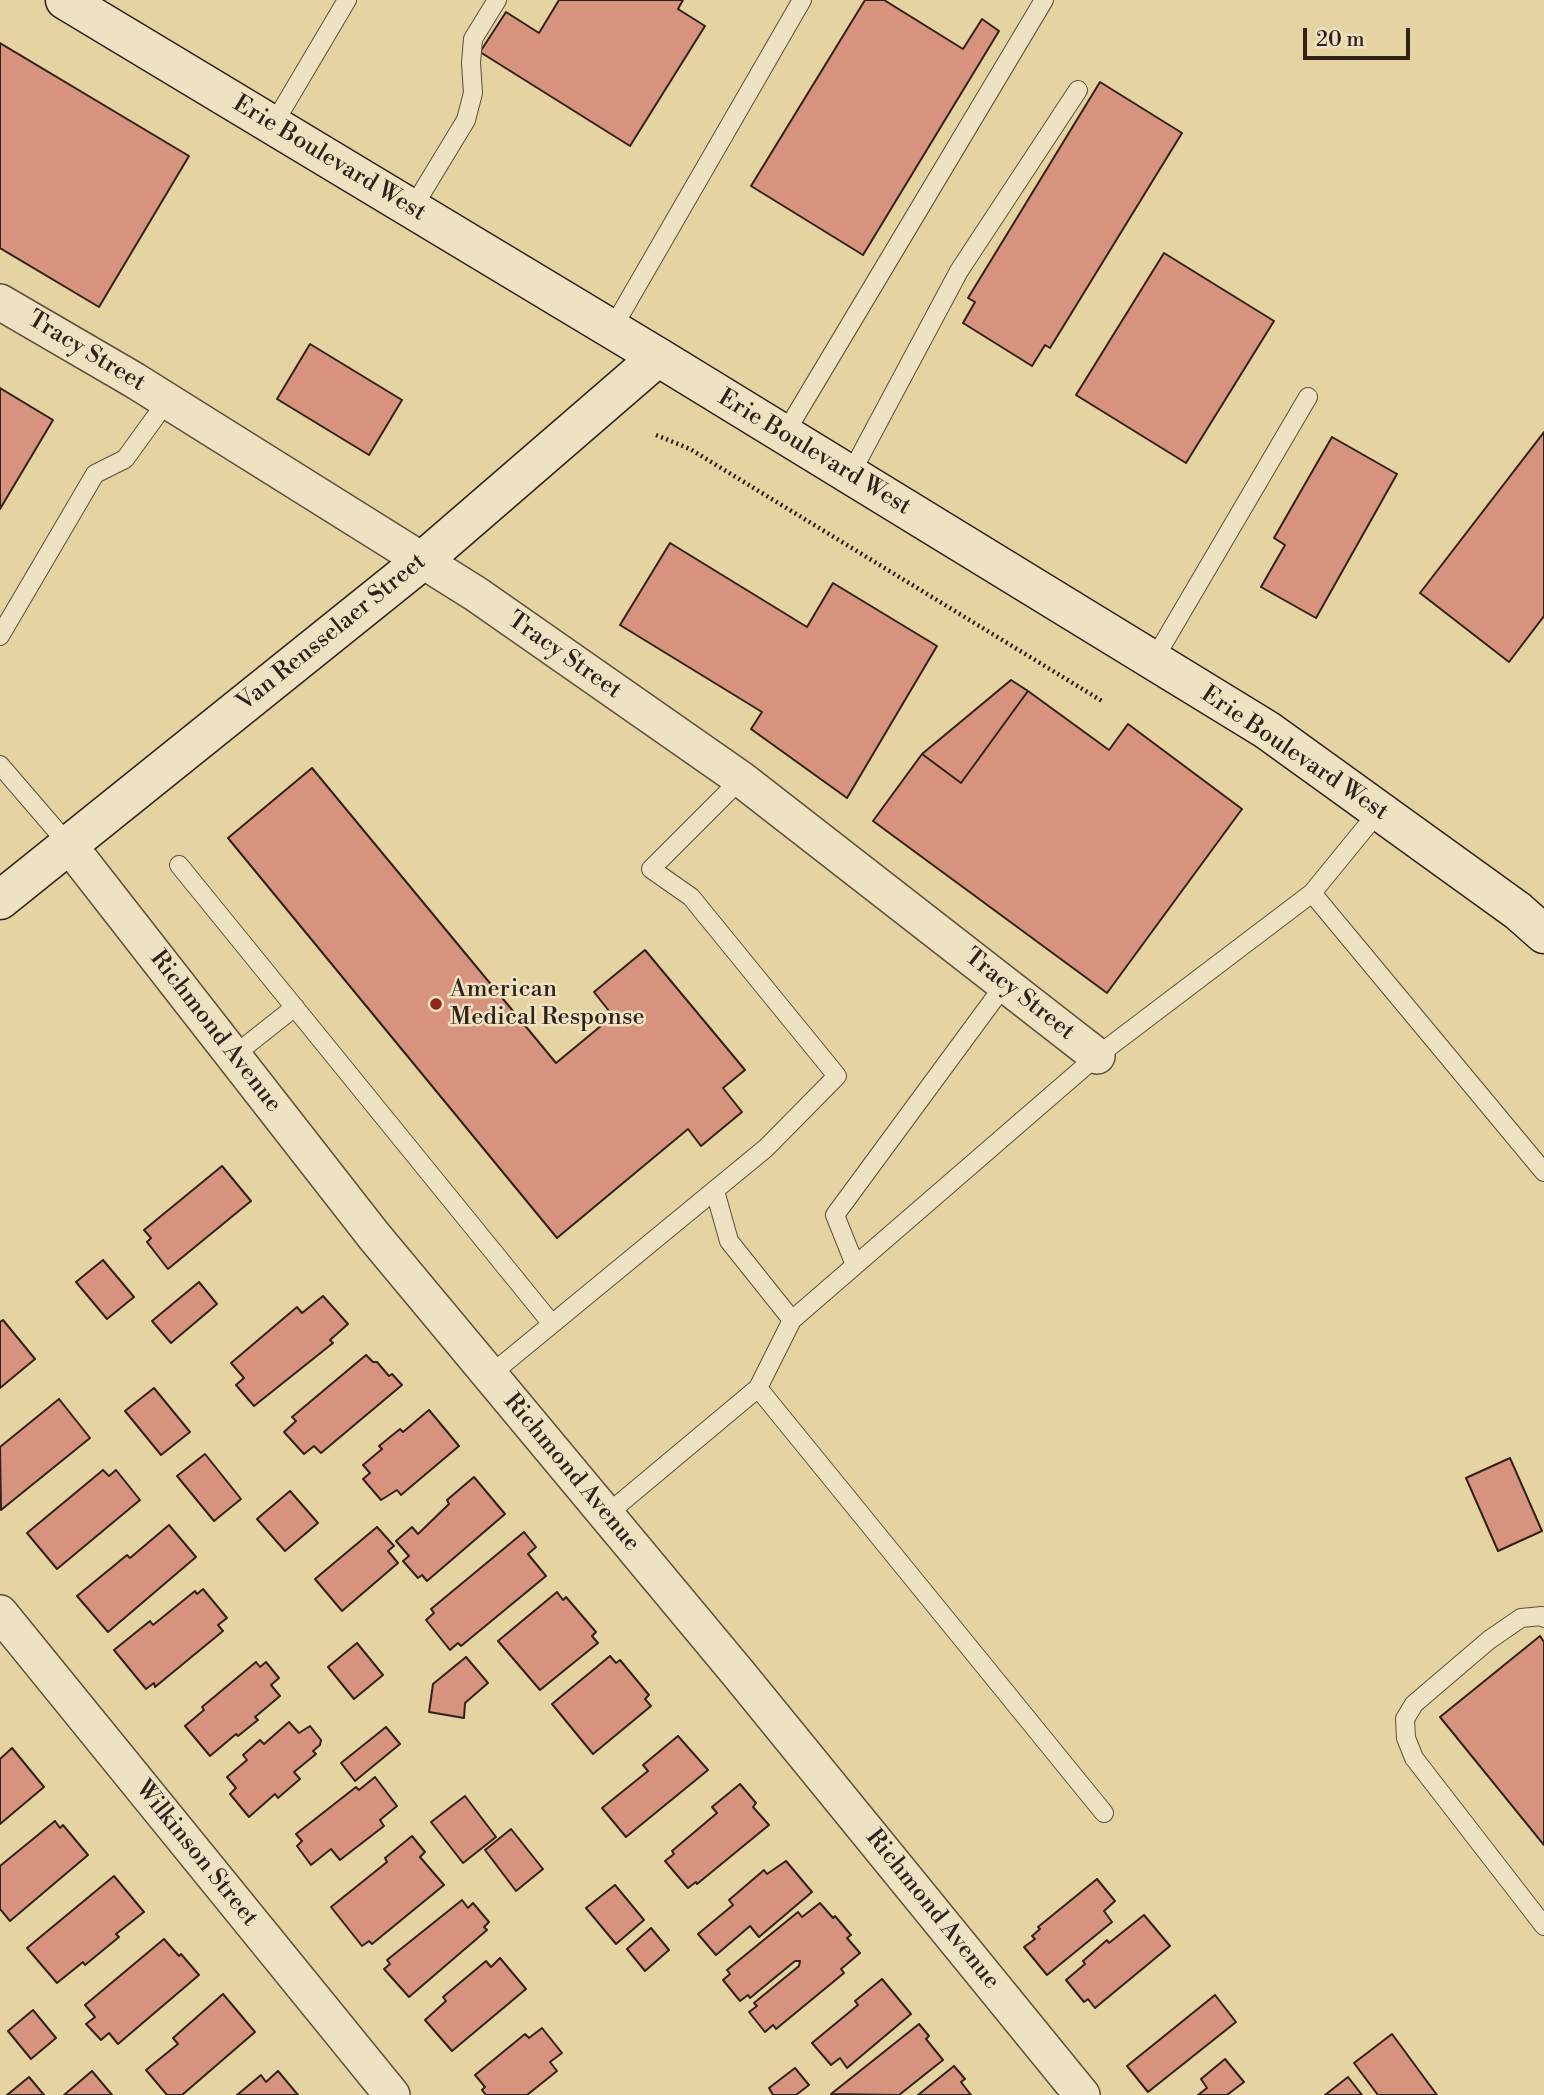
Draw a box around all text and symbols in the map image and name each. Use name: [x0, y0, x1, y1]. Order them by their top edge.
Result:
scale bar: [1306, 14, 1413, 58]
text: 20 m: [1316, 27, 1365, 53]
street label: Erie Boulevard West: [227, 90, 431, 228]
street label: Tracy Street: [22, 306, 150, 398]
street label: Erie Boulevard West: [712, 384, 916, 522]
street label: Van Rensselaer Street: [232, 548, 432, 718]
street label: Tracy Street: [502, 606, 626, 706]
street label: Erie Boulevard West: [1195, 681, 1393, 827]
street label: Tracy Street: [958, 943, 1080, 1047]
street label: Richmond Avenue: [143, 945, 287, 1119]
place label: American Medical Response: [450, 976, 645, 1032]
marker: American Medical Response: [428, 996, 444, 1012]
street label: Richmond Avenue: [497, 1388, 645, 1558]
street label: Wilkinson Street: [128, 1775, 264, 1933]
street label: Richmond Avenue: [859, 1824, 1005, 1996]

